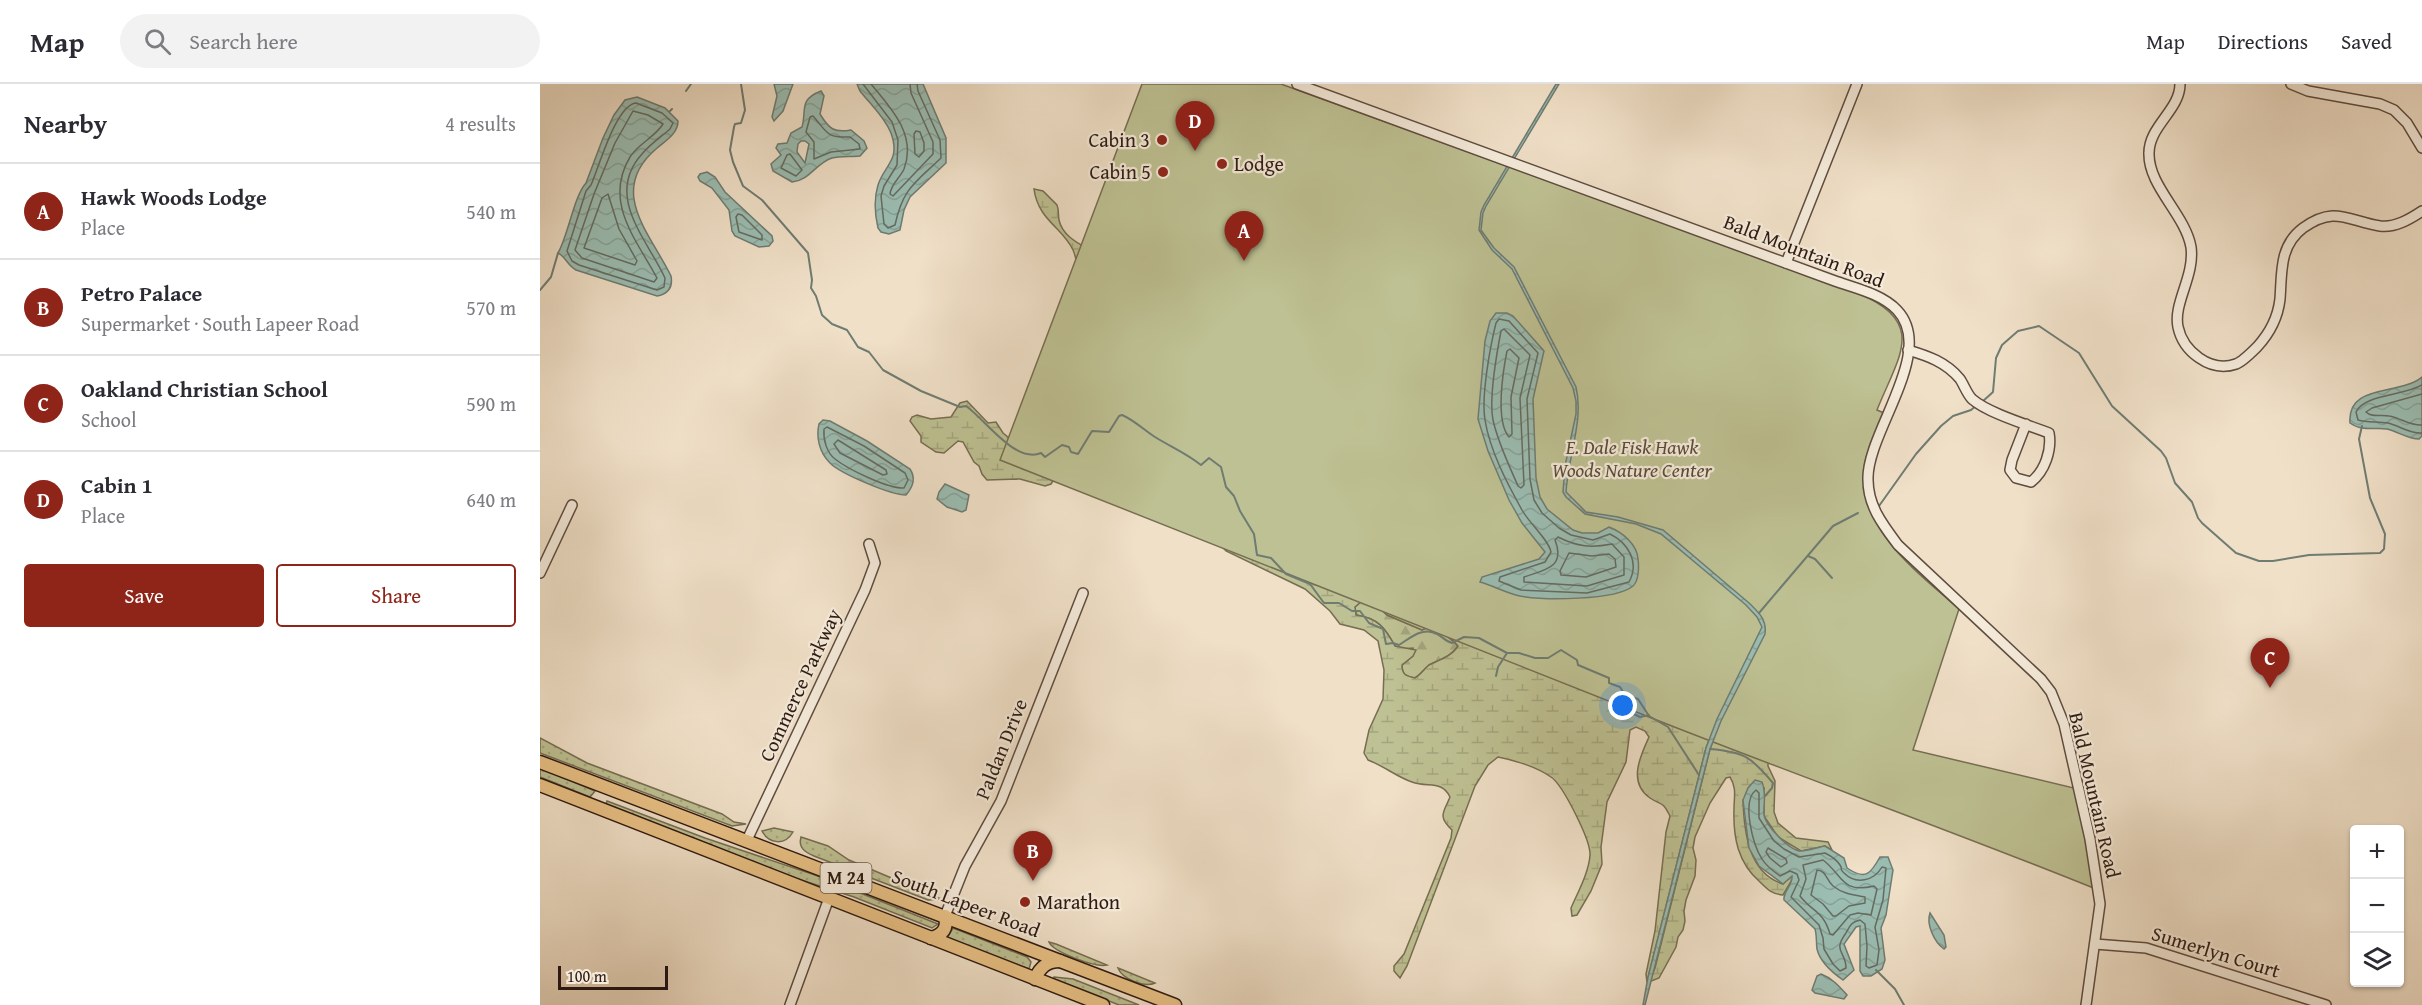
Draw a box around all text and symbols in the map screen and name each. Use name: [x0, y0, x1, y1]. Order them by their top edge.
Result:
search box: [120, 14, 540, 68]
text: Map: [30, 21, 84, 62]
icon: search: [141, 25, 174, 58]
text: Search here: [189, 25, 298, 57]
text: Map: [2146, 26, 2185, 57]
text: Directions: [2218, 26, 2308, 57]
text: Saved: [2341, 26, 2392, 57]
pin: D: [1176, 101, 1214, 151]
text: Nearby: [24, 104, 107, 143]
text: 4 results: [445, 109, 516, 138]
place label: Cabin 3: [1088, 125, 1150, 154]
marker: Cabin 3: [1155, 133, 1169, 147]
place label: Lodge: [1234, 149, 1284, 178]
place label: Cabin 5: [1089, 157, 1151, 186]
marker: Lodge: [1215, 157, 1229, 171]
marker: Cabin 5: [1156, 165, 1170, 179]
text: Hawk Woods Lodge: [81, 181, 267, 213]
text: A: [37, 197, 50, 226]
text: 540 m: [466, 197, 516, 226]
street label: Bald Mountain Road: [1720, 207, 1889, 295]
pin: A: [1224, 212, 1264, 261]
text: Place: [81, 213, 125, 242]
text: Petro Palace: [81, 277, 202, 309]
text: B: [37, 293, 50, 322]
text: 570 m: [466, 293, 516, 322]
text: Supermarket · South Lapeer Road: [81, 309, 359, 338]
text: Oakland Christian School: [81, 373, 328, 405]
text: C: [38, 389, 49, 418]
text: 590 m: [466, 389, 516, 418]
text: School: [81, 405, 137, 434]
park label: E. Dale Fisk Hawk Woods Nature Center: [1552, 432, 1712, 484]
text: Cabin 1: [81, 469, 153, 501]
text: D: [37, 485, 50, 514]
text: 640 m: [466, 485, 516, 514]
text: Place: [81, 501, 125, 530]
button: Save: [24, 564, 264, 627]
button: Share: [276, 564, 516, 627]
street label: Commerce Parkway: [751, 604, 848, 766]
pin: C: [2250, 638, 2290, 688]
your location: [1608, 691, 1637, 720]
street label: Paldan Drive: [967, 694, 1034, 804]
street label: Bald Mountain Road: [2062, 709, 2129, 881]
map controls: [2350, 825, 2404, 987]
button: +: [2350, 825, 2404, 879]
pin: B: [1014, 832, 1052, 881]
street label: South Lapeer Road: [888, 861, 1045, 944]
road number: M 24: [820, 863, 872, 893]
button: −: [2350, 879, 2404, 933]
place label: Marathon: [1037, 887, 1120, 916]
marker: Marathon: [1018, 895, 1032, 909]
street label: Sumerlyn Court: [2148, 918, 2284, 985]
button: layers: [2350, 933, 2404, 987]
scale bar: [558, 963, 668, 990]
text: 100 m: [567, 964, 607, 988]

